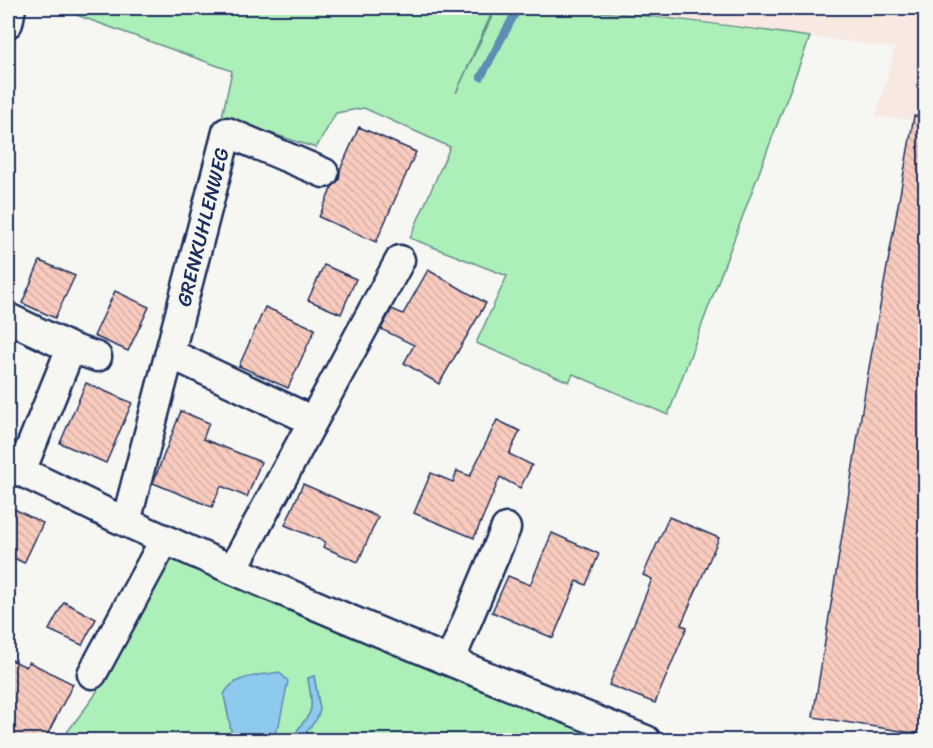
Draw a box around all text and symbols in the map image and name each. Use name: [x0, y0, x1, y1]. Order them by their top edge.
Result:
street label: GRENKUHLENWEG: [166, 144, 240, 310]

